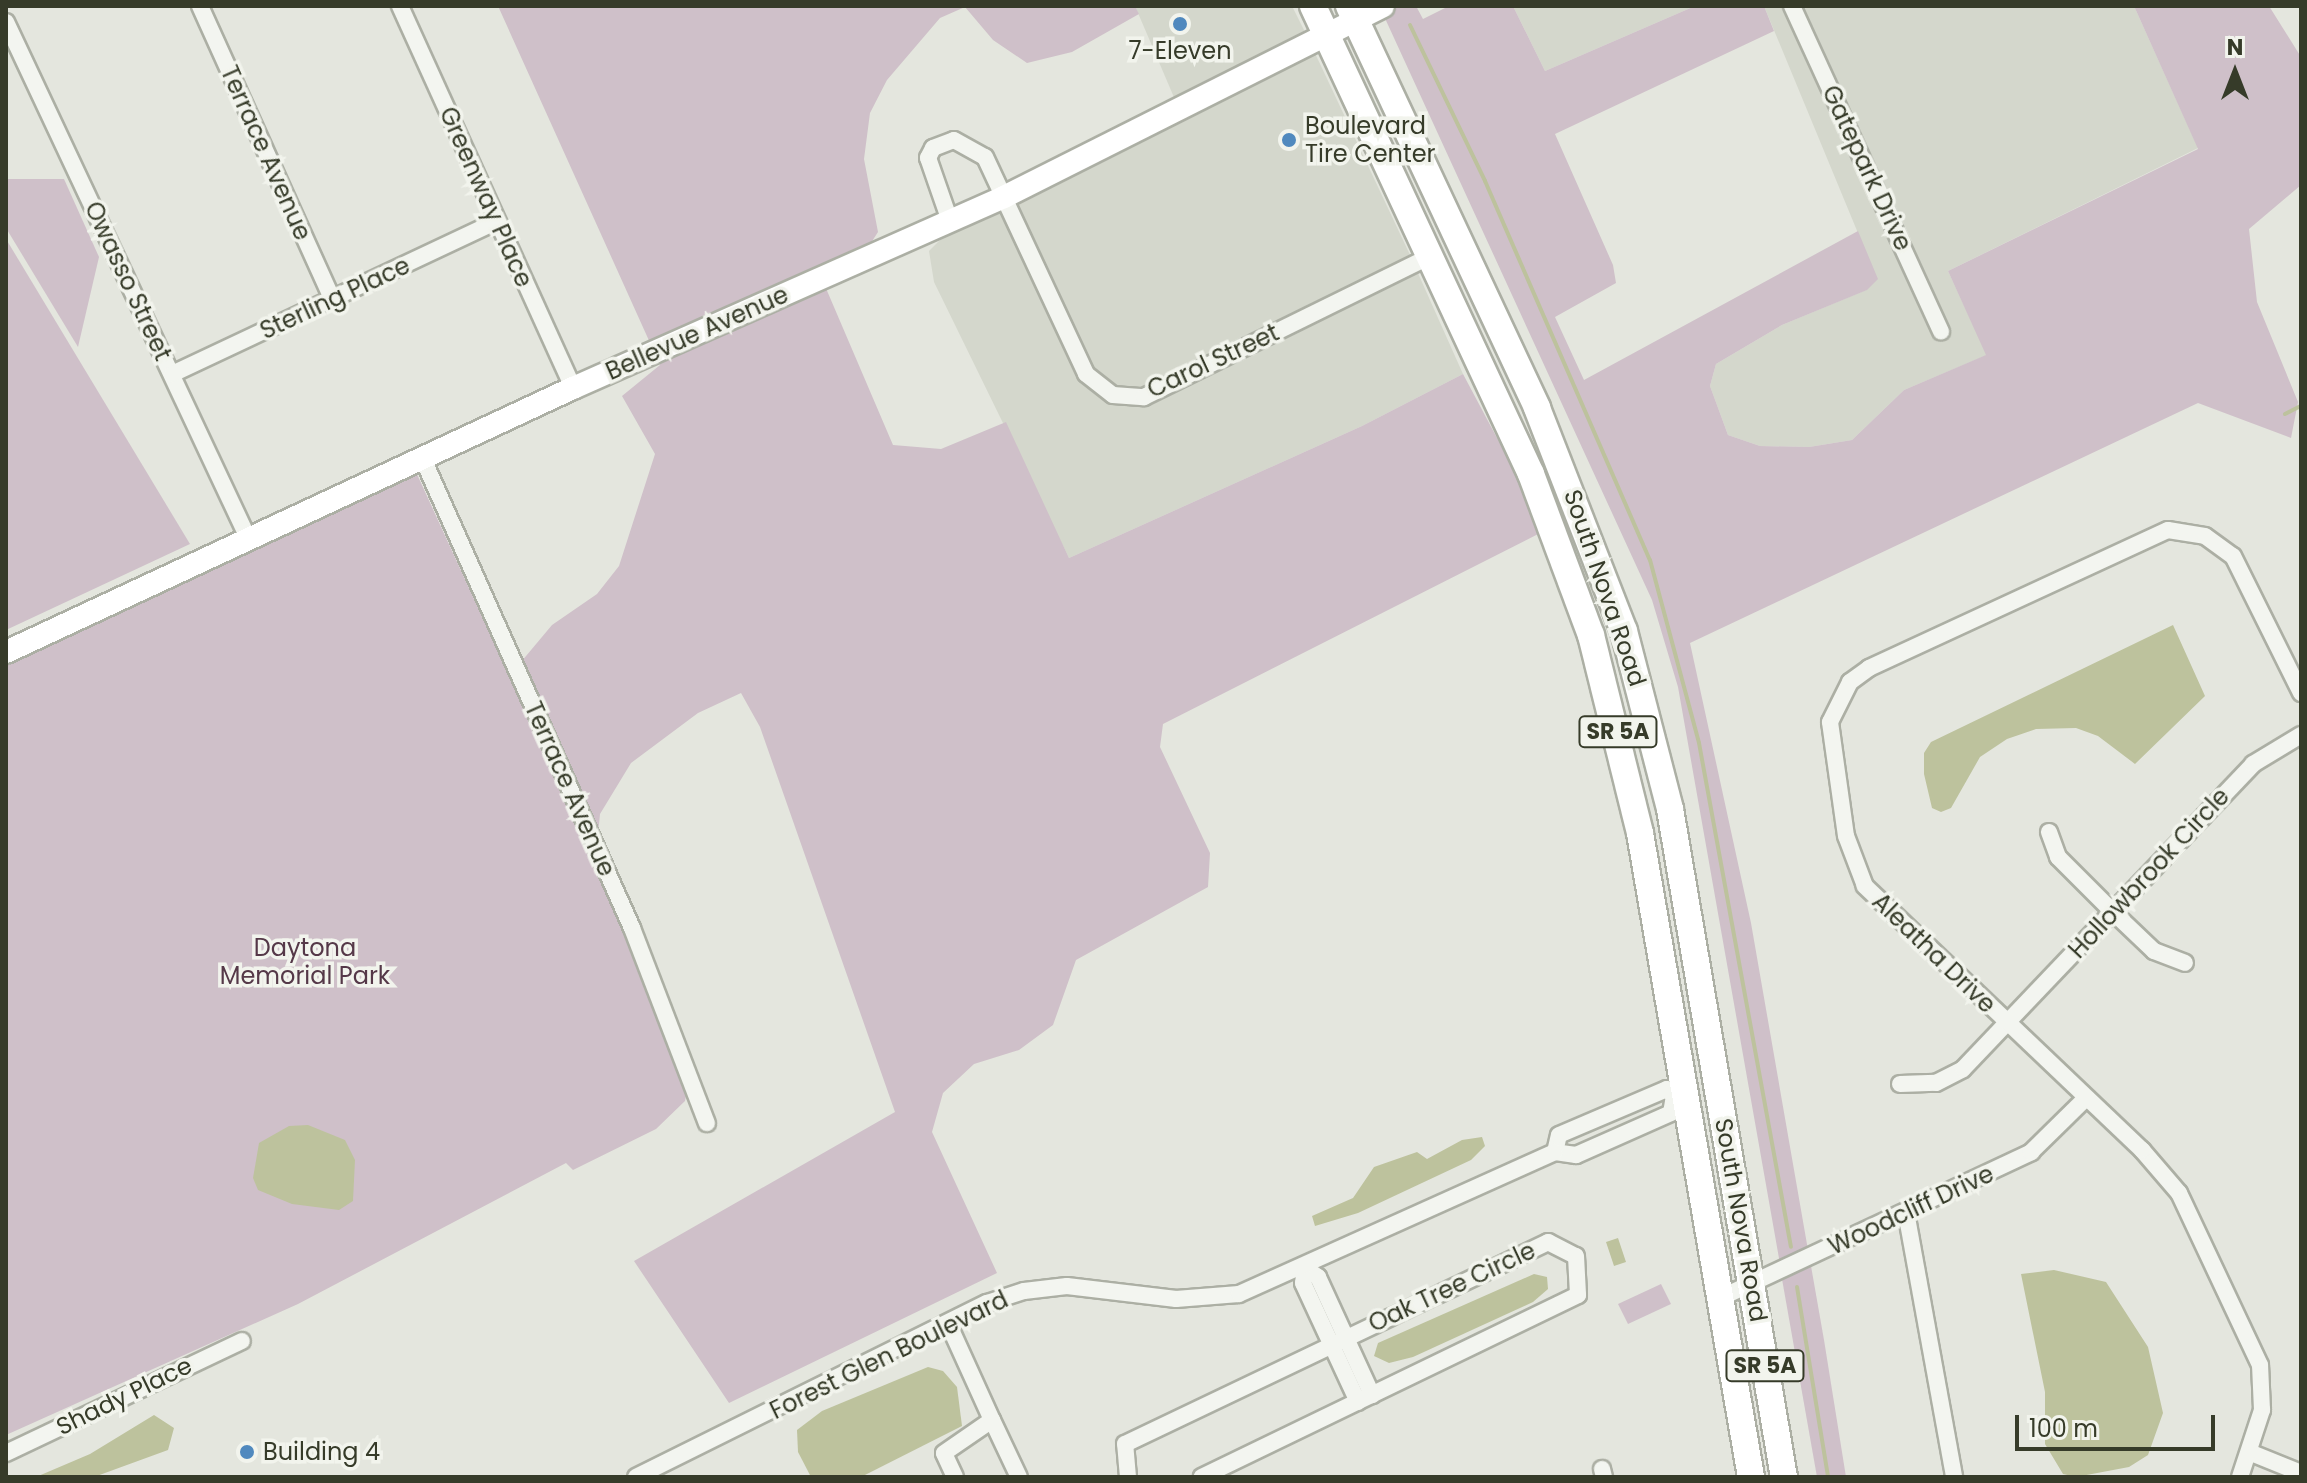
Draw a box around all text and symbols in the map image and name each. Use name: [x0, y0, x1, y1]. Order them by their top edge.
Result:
marker: 7-Eleven: [1171, 15, 1189, 33]
north arrow: [2195, 32, 2275, 112]
text: N: [2227, 32, 2243, 63]
place label: 7-Eleven: [1128, 37, 1232, 65]
street label: Terrace Avenue: [215, 61, 317, 245]
street label: Gatepark Drive: [1816, 81, 1918, 255]
street label: Greenway Place: [433, 103, 539, 291]
place label: Boulevard Tire Center: [1305, 112, 1435, 168]
marker: Boulevard Tire Center: [1280, 131, 1298, 149]
street label: Owasso Street: [79, 197, 177, 365]
street label: Sterling Place: [256, 251, 414, 345]
street label: Bellevue Avenue: [601, 280, 793, 386]
street label: Carol Street: [1143, 318, 1283, 404]
street label: South Nova Road: [1558, 486, 1652, 690]
street label: Terrace Avenue: [519, 697, 621, 881]
road number: SR 5A: [1578, 714, 1658, 750]
street label: Hollowbrook Circle: [2063, 782, 2235, 964]
street label: Aleatha Drive: [1866, 887, 2002, 1019]
park label: Daytona Memorial Park: [220, 934, 390, 990]
street label: South Nova Road: [1709, 1116, 1773, 1324]
street label: Woodcliff Drive: [1824, 1159, 1998, 1261]
street label: Oak Tree Circle: [1364, 1236, 1540, 1338]
street label: Forest Glen Boulevard: [765, 1285, 1013, 1425]
road number: SR 5A: [1725, 1348, 1805, 1384]
street label: Shady Place: [51, 1351, 197, 1441]
scale bar: [2019, 1399, 2219, 1449]
text: 100 m: [2029, 1412, 2098, 1445]
place label: Building 4: [263, 1438, 380, 1466]
marker: Building 4: [238, 1443, 256, 1461]

